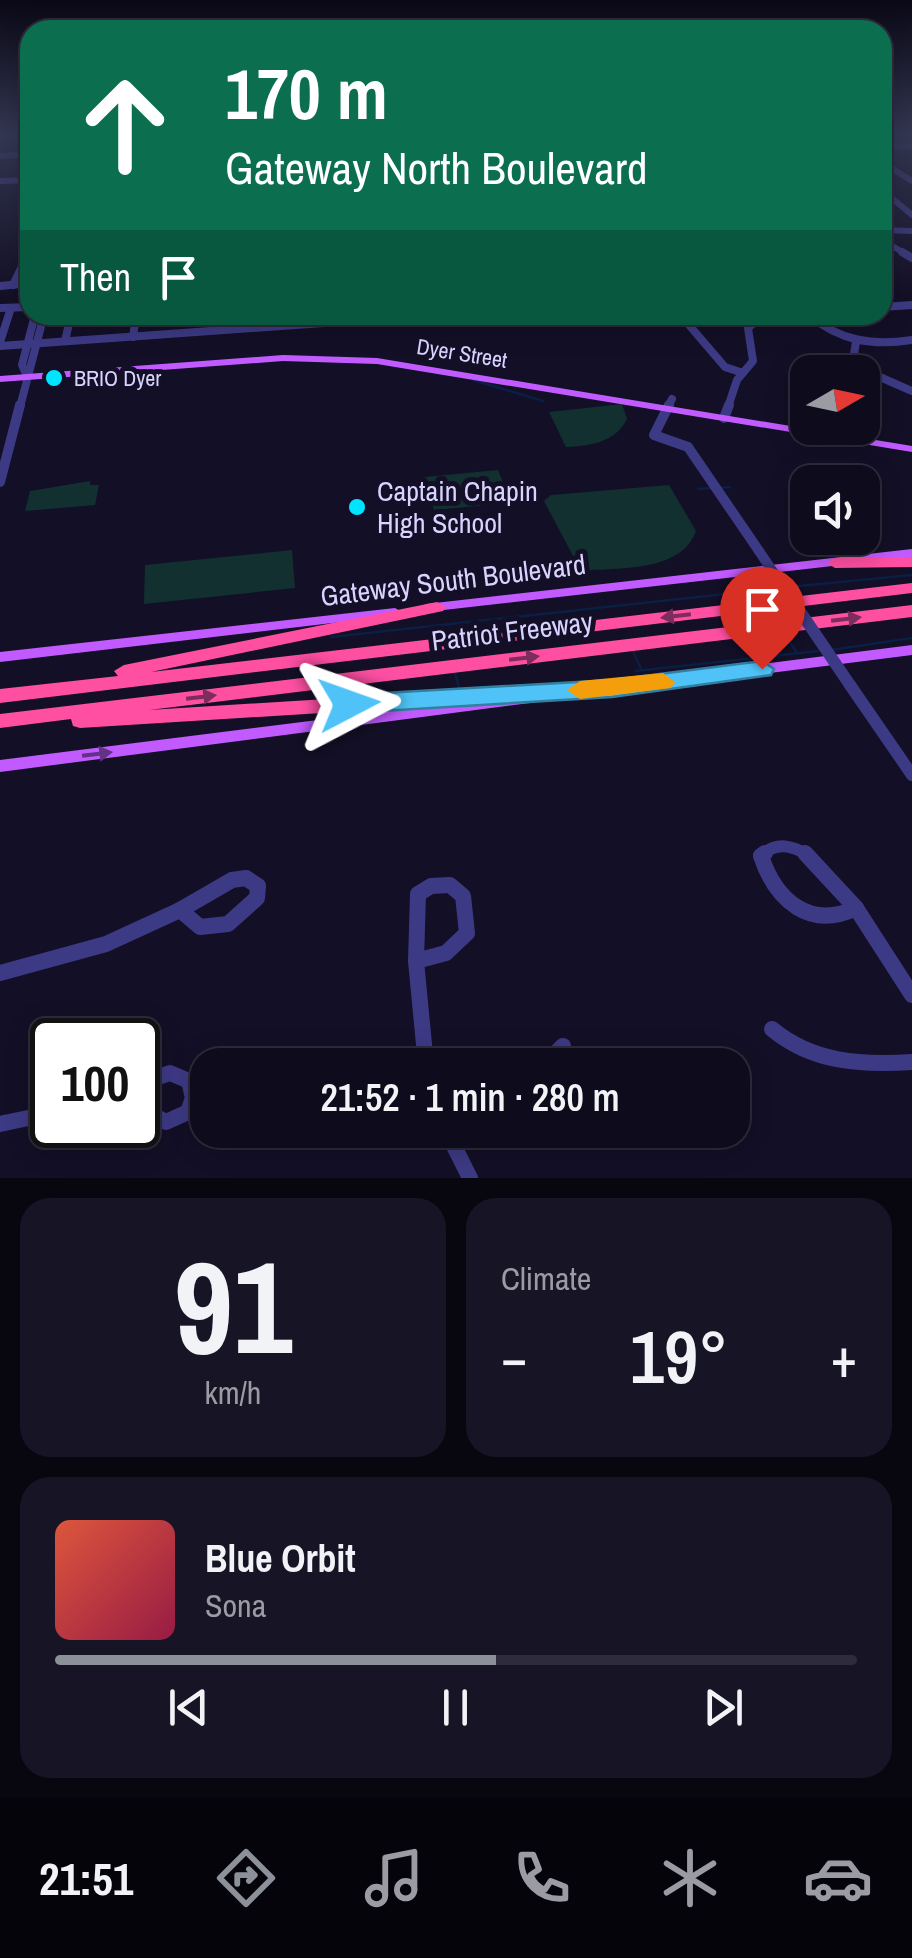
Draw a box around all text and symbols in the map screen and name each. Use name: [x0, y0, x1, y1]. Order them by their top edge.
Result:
text: 170 m: [225, 47, 388, 141]
icon: ahead: [60, 60, 190, 190]
text: Gateway North Boulevard: [225, 137, 648, 198]
icon: arrive: [151, 250, 206, 305]
text: Then: [60, 252, 131, 303]
street label: Dyer Street: [415, 331, 509, 375]
north arrow: [790, 355, 880, 445]
map controls: [790, 355, 880, 555]
place label: BRIO Dyer: [74, 363, 161, 393]
marker: BRIO Dyer: [43, 367, 65, 389]
button: sound: [790, 465, 880, 555]
place label: Captain Chapin High School: [377, 472, 538, 542]
marker: Captain Chapin High School: [346, 496, 368, 518]
street label: Gateway South Boulevard: [318, 545, 588, 615]
pin: [720, 567, 805, 670]
icon: arrive: [735, 582, 790, 637]
street label: Patriot Freeway: [429, 602, 595, 660]
one-way arrow: [660, 608, 692, 624]
one-way arrow: [831, 611, 863, 627]
one-way arrow: [508, 650, 540, 666]
position arrow: [297, 652, 401, 756]
one-way arrow: [186, 689, 217, 705]
one-way arrow: [81, 746, 113, 762]
speed limit sign: 100: [30, 1018, 160, 1148]
text: 21:52 · 1 min · 280 m: [320, 1072, 620, 1123]
text: 91: [174, 1218, 292, 1394]
text: Climate: [501, 1257, 591, 1300]
text: 19°: [630, 1305, 728, 1406]
text: −: [501, 1320, 527, 1394]
text: +: [831, 1320, 857, 1394]
text: km/h: [205, 1371, 261, 1414]
text: Blue Orbit: [205, 1533, 356, 1584]
text: Sona: [205, 1584, 266, 1627]
icon: previous: [161, 1680, 216, 1735]
icon: pause: [428, 1680, 483, 1735]
icon: next: [696, 1680, 751, 1735]
icon: directions: [211, 1843, 281, 1913]
icon: music: [359, 1843, 429, 1913]
icon: phone: [507, 1843, 577, 1913]
icon: climate: [655, 1843, 725, 1913]
icon: car: [803, 1843, 873, 1913]
text: 21:51: [39, 1848, 133, 1909]

